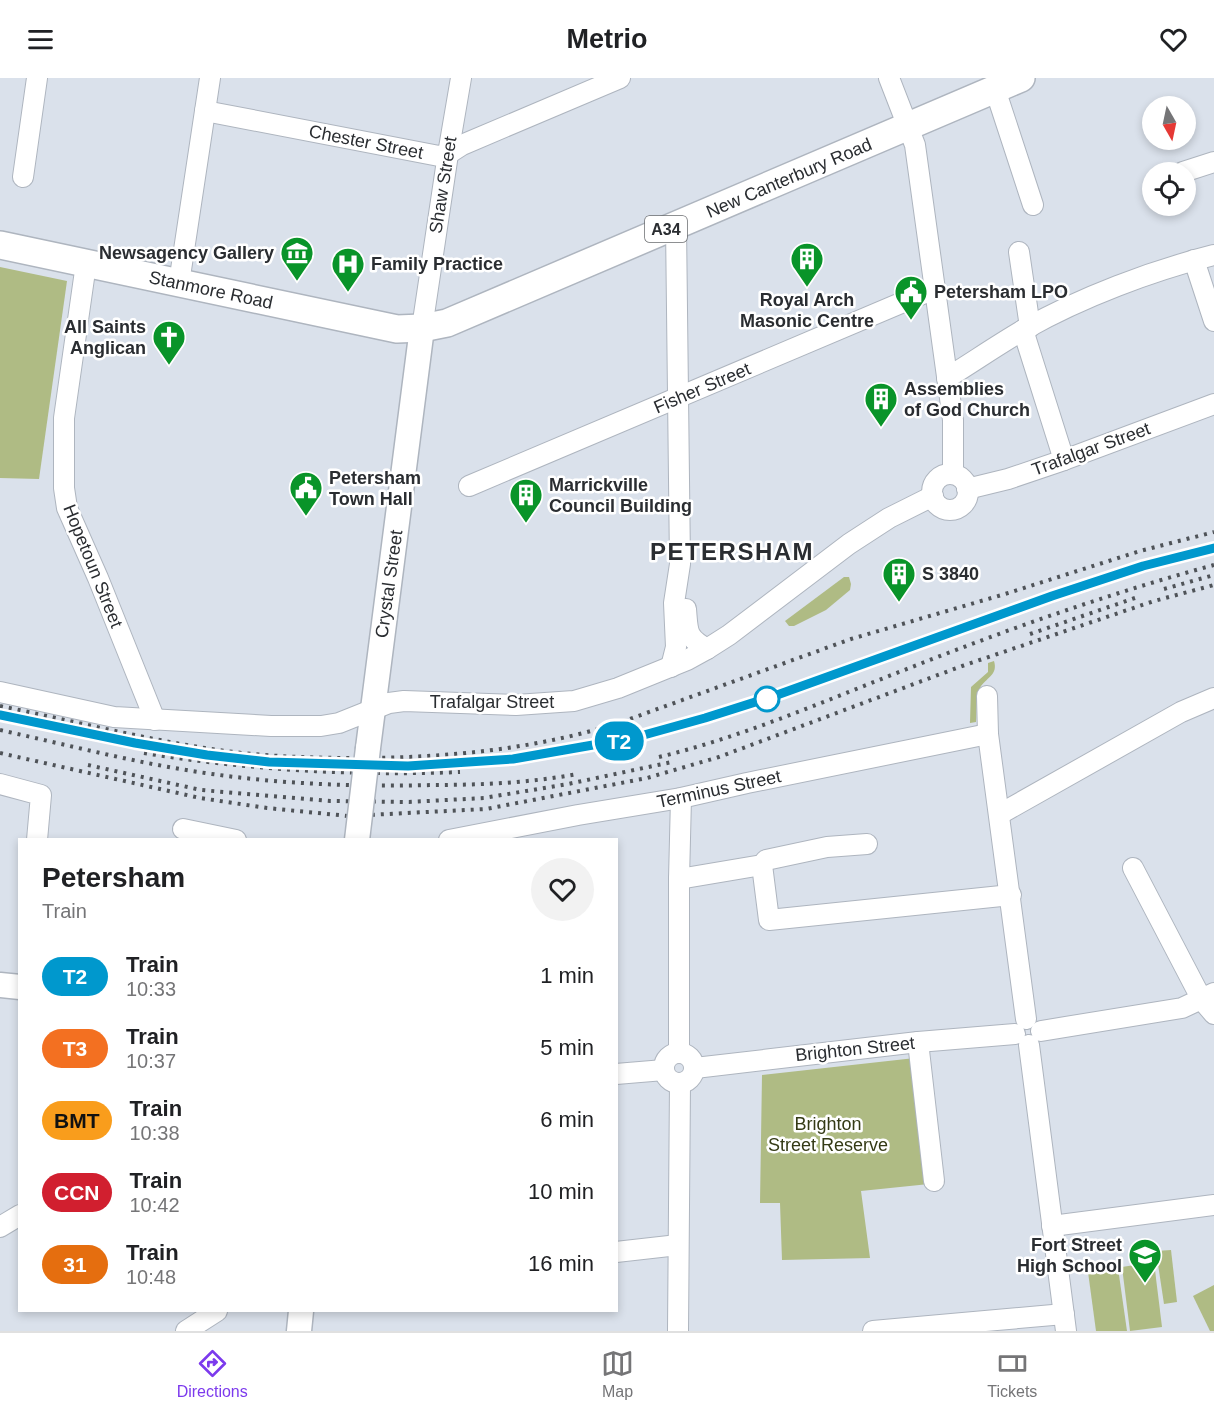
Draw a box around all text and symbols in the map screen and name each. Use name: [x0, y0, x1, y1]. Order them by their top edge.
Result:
icon: menu: [24, 23, 57, 56]
icon: heart: [1157, 23, 1190, 56]
text: Metrio: [567, 24, 648, 54]
north arrow: [1142, 96, 1196, 150]
map controls: [1142, 96, 1196, 216]
street label: Chester Street: [307, 121, 425, 163]
street label: New Canterbury Road: [703, 134, 875, 222]
street label: Shaw Street: [425, 135, 461, 235]
button: locate: [1142, 162, 1196, 216]
road number: A34: [645, 216, 687, 242]
museum icon: Newsagency Gallery: [279, 235, 315, 282]
building icon: Royal Arch Masonic Centre: [789, 241, 825, 288]
place label: Newsagency Gallery: [99, 243, 274, 263]
hospital icon: Family Practice: [330, 246, 366, 293]
place label: Family Practice: [371, 254, 503, 274]
street label: Stanmore Road: [147, 267, 275, 313]
public building icon: Petersham LPO: [893, 274, 929, 321]
place label: Petersham LPO: [934, 282, 1068, 302]
place label: Royal Arch Masonic Centre: [740, 290, 874, 331]
place label: All Saints Anglican: [64, 317, 146, 358]
church icon: All Saints Anglican: [151, 319, 187, 366]
street label: Fisher Street: [651, 359, 753, 417]
place label: Assemblies of God Church: [904, 379, 1030, 420]
building icon: Assemblies of God Church: [863, 381, 899, 428]
street label: Trafalgar Street: [1029, 418, 1153, 480]
place label: Petersham Town Hall: [329, 468, 421, 509]
public building icon: Petersham Town Hall: [288, 470, 324, 517]
place label: Marrickville Council Building: [549, 475, 692, 516]
building icon: Marrickville Council Building: [508, 477, 544, 524]
street label: Hopetoun Street: [59, 501, 127, 631]
street label: Crystal Street: [372, 529, 406, 639]
district label: PETERSHAM: [650, 538, 814, 565]
building icon: S 3840: [881, 556, 917, 603]
place label: S 3840: [922, 564, 979, 584]
unlabelled marker: [754, 686, 780, 712]
street label: Trafalgar Street: [430, 692, 554, 712]
line badge: T2: [592, 722, 646, 760]
text: T2: [607, 730, 631, 753]
street label: Terminus Street: [655, 766, 783, 812]
button: heart: [531, 858, 594, 921]
text: Petersham: [42, 862, 185, 893]
text: Train: [42, 900, 87, 922]
text: Train: [126, 952, 179, 977]
text: 1 min: [540, 963, 594, 988]
text: T2: [63, 965, 87, 988]
text: 10:33: [126, 978, 176, 1000]
text: Train: [126, 1024, 179, 1049]
street label: Brighton Street: [794, 1033, 916, 1065]
text: 5 min: [540, 1035, 594, 1060]
text: T3: [63, 1037, 87, 1060]
text: 10:37: [126, 1050, 176, 1072]
text: Train: [130, 1096, 182, 1121]
text: 6 min: [540, 1107, 594, 1132]
text: BMT: [54, 1109, 100, 1132]
park label: Brighton Street Reserve: [768, 1114, 888, 1155]
text: 10:38: [130, 1122, 180, 1144]
text: Train: [130, 1168, 182, 1193]
text: 10 min: [528, 1179, 594, 1204]
text: CCN: [54, 1181, 100, 1204]
text: 10:42: [130, 1194, 180, 1216]
place label: Fort Street High School: [1017, 1235, 1122, 1276]
school or university icon: Fort Street High School: [1127, 1237, 1163, 1284]
text: Train: [126, 1240, 179, 1265]
text: 16 min: [528, 1251, 594, 1276]
text: 31: [63, 1253, 87, 1276]
text: 10:48: [126, 1266, 176, 1288]
tab: Directions: [177, 1347, 248, 1401]
tab: Map: [601, 1347, 634, 1401]
tab: Tickets: [987, 1347, 1037, 1401]

